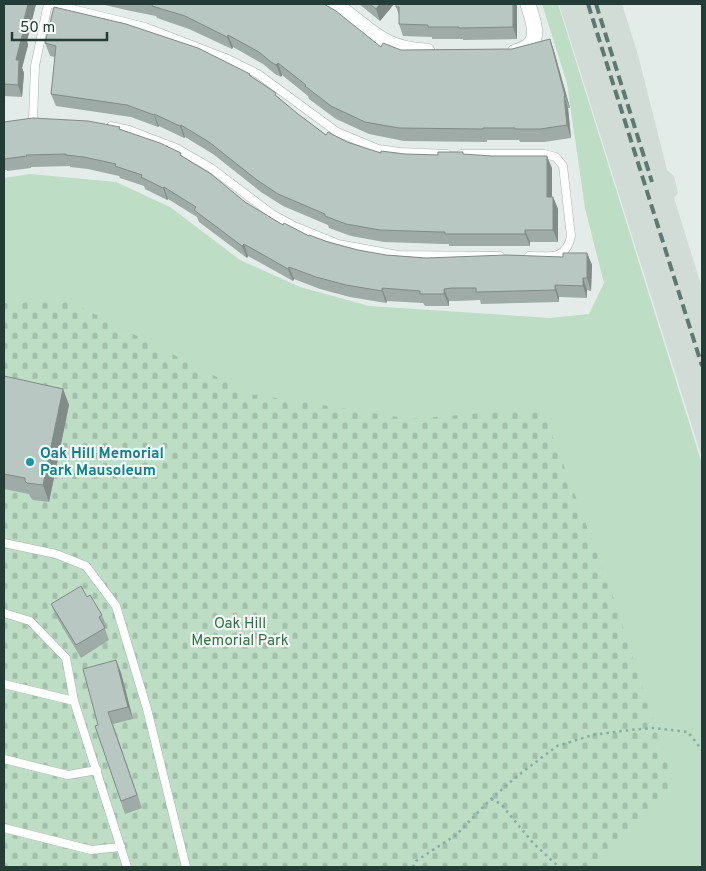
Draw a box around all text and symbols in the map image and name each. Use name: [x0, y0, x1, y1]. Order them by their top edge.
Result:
scale bar: [12, 10, 108, 42]
text: 50 m: [20, 19, 55, 38]
place label: Oak Hill Memorial Park Mausoleum: [40, 445, 164, 481]
marker: Oak Hill Memorial Park Mausoleum: [24, 456, 36, 468]
park label: Oak Hill Memorial Park: [191, 615, 289, 651]

